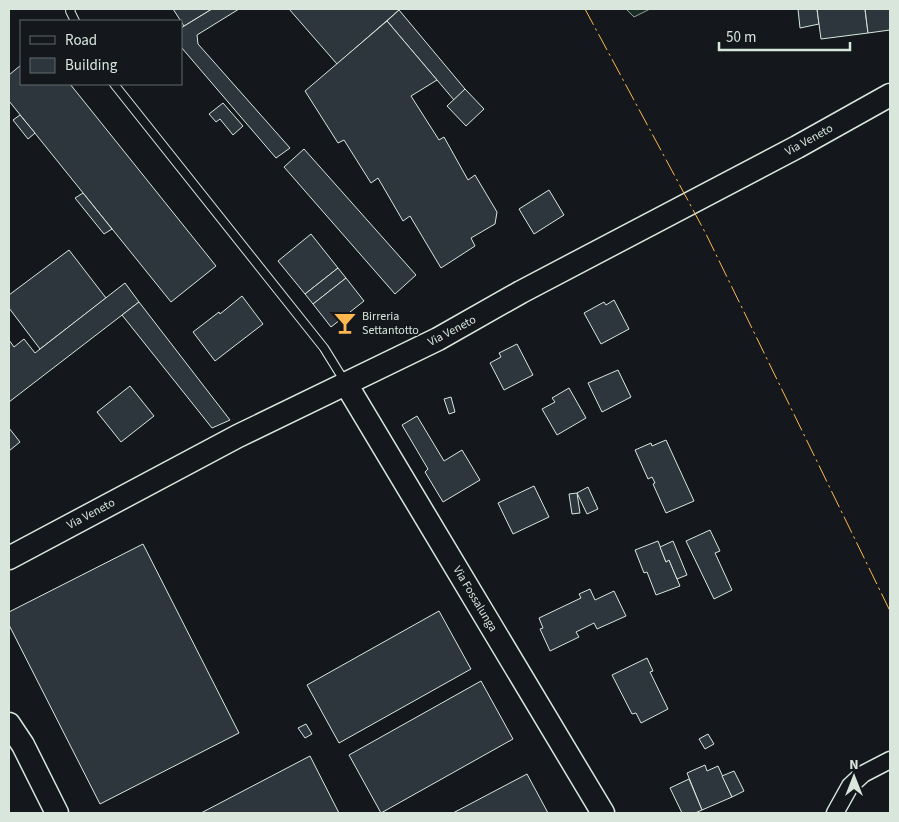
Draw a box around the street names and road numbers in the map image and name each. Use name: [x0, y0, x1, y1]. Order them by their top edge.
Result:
street label: Via Veneto: [782, 120, 836, 160]
street label: Via Veneto: [425, 311, 479, 351]
street label: Via Veneto: [64, 494, 118, 534]
street label: Via Fossalunga: [449, 563, 501, 635]

